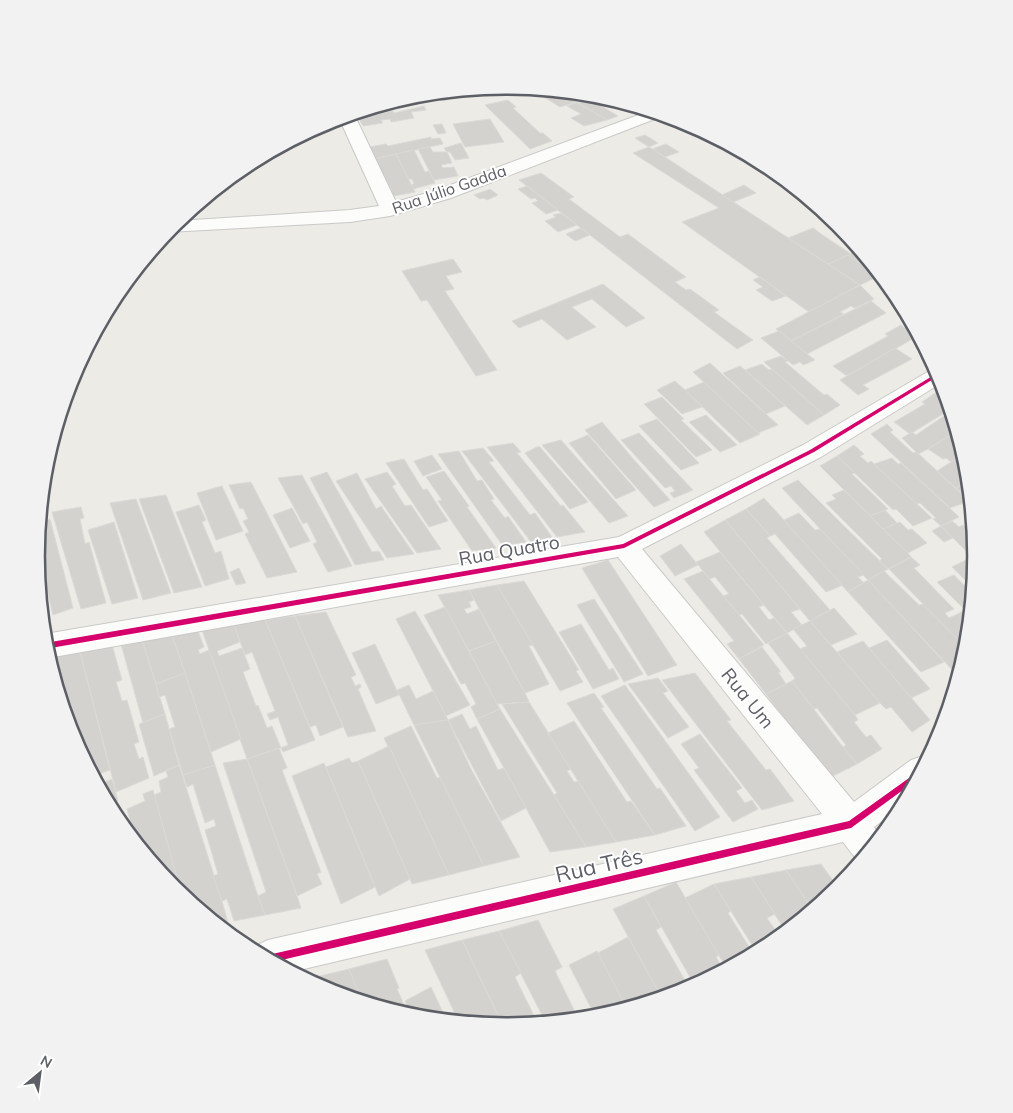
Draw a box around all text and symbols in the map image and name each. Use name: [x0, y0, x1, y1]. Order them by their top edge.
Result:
street label: Rua Júlio Gadda: [389, 160, 509, 218]
street label: Rua Quatro: [457, 529, 561, 571]
street label: Rua Um: [716, 663, 780, 733]
street label: Rua Três: [552, 841, 646, 889]
north arrow: [15, 1048, 65, 1098]
text: N: [37, 1051, 55, 1072]

